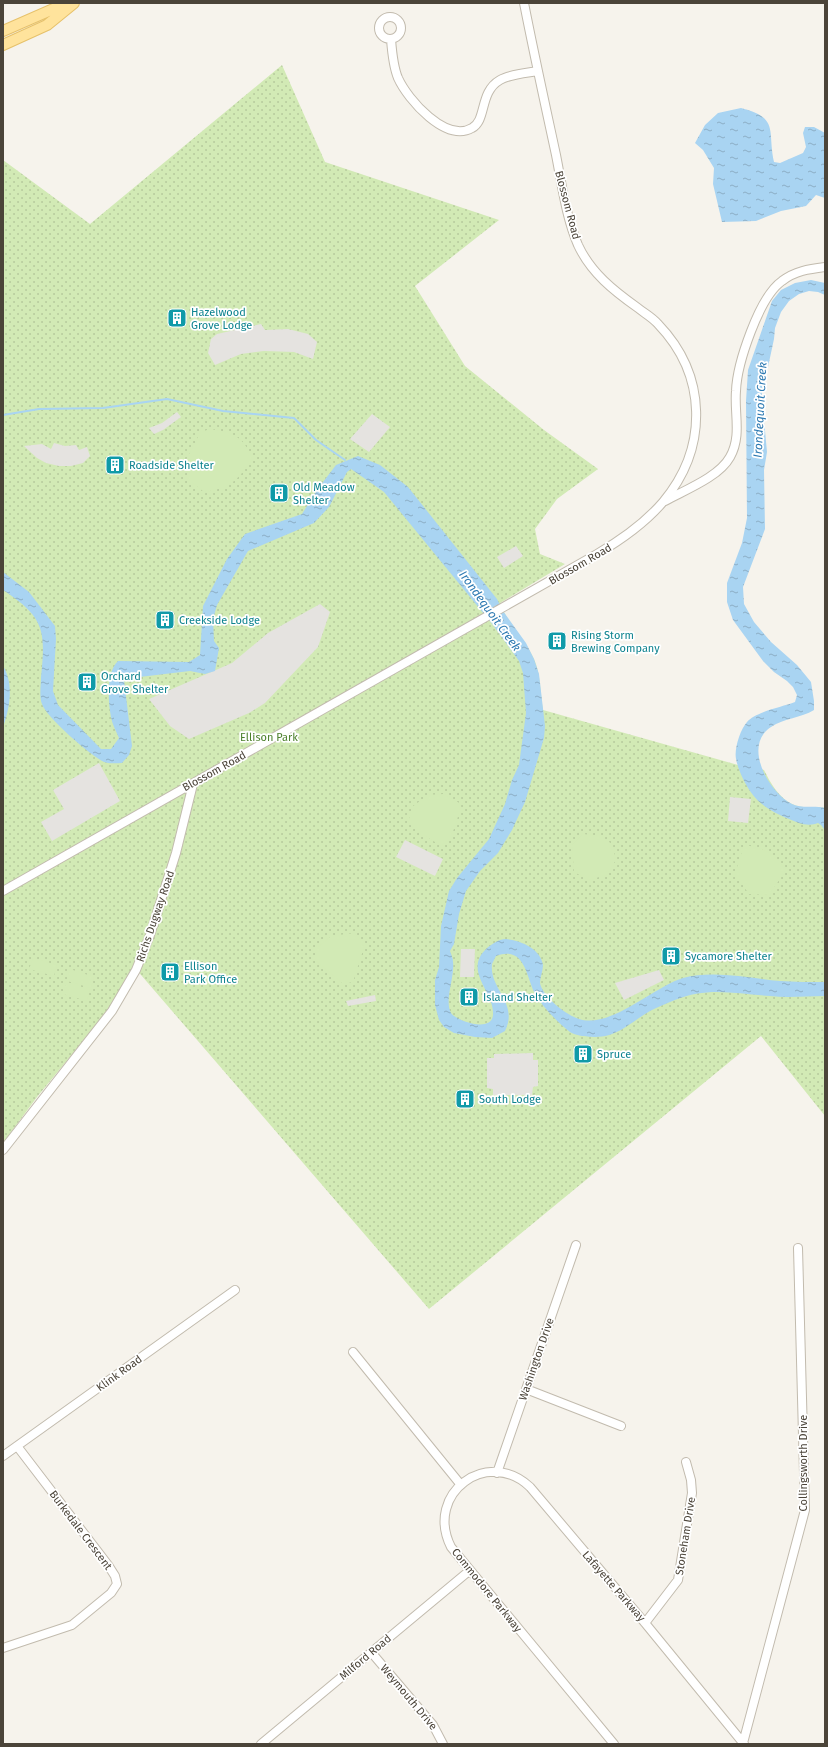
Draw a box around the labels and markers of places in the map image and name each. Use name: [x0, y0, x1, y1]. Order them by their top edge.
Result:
place label: Hazelwood Grove Lodge: [191, 306, 252, 332]
building icon: Hazelwood Grove Lodge: [166, 307, 188, 329]
building icon: Roadside Shelter: [104, 454, 126, 476]
place label: Roadside Shelter: [129, 459, 215, 472]
place label: Old Meadow Shelter: [293, 481, 355, 507]
building icon: Old Meadow Shelter: [268, 482, 290, 504]
building icon: Creekside Lodge: [154, 609, 176, 631]
place label: Creekside Lodge: [179, 614, 260, 627]
place label: Rising Storm Brewing Company: [571, 629, 660, 655]
building icon: Rising Storm Brewing Company: [546, 630, 568, 652]
place label: Orchard Grove Shelter: [101, 670, 169, 696]
building icon: Orchard Grove Shelter: [76, 671, 98, 693]
building icon: Sycamore Shelter: [660, 945, 682, 967]
place label: Sycamore Shelter: [685, 950, 773, 963]
place label: Ellison Park Office: [184, 960, 237, 986]
building icon: Ellison Park Office: [159, 961, 181, 983]
building icon: Island Shelter: [458, 986, 480, 1008]
place label: Island Shelter: [483, 991, 553, 1004]
building icon: Spruce: [572, 1043, 594, 1065]
place label: Spruce: [597, 1048, 631, 1061]
building icon: South Lodge: [454, 1088, 476, 1110]
place label: South Lodge: [479, 1093, 541, 1106]

